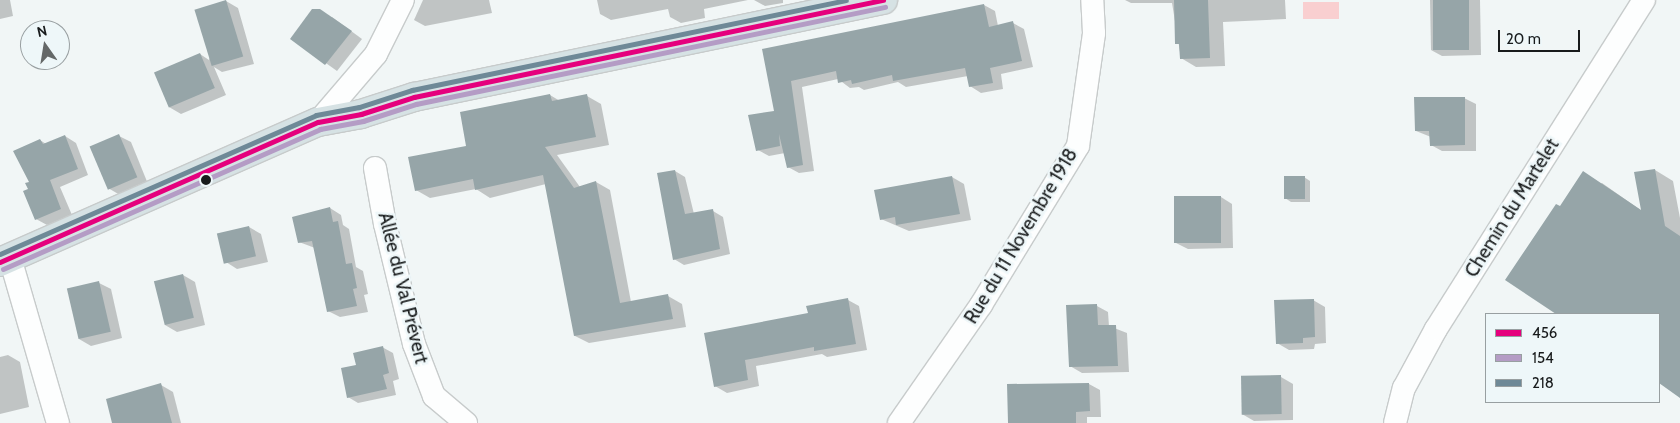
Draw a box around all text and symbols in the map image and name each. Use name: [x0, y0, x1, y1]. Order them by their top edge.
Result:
north arrow: [20, 20, 70, 70]
scale bar: [1500, 20, 1582, 52]
text: N: [35, 21, 49, 41]
text: 20 m: [1506, 30, 1541, 48]
street label: Chemin du Martelet: [1460, 134, 1564, 282]
street label: Rue du 11 Novembre 1918: [960, 144, 1082, 328]
unlabelled marker: [201, 175, 211, 185]
street label: Allée du Val Prévert: [373, 210, 433, 366]
legend: [1485, 313, 1660, 403]
text: 456: [1532, 324, 1557, 342]
text: 154: [1532, 349, 1554, 367]
text: 218: [1532, 374, 1554, 392]

